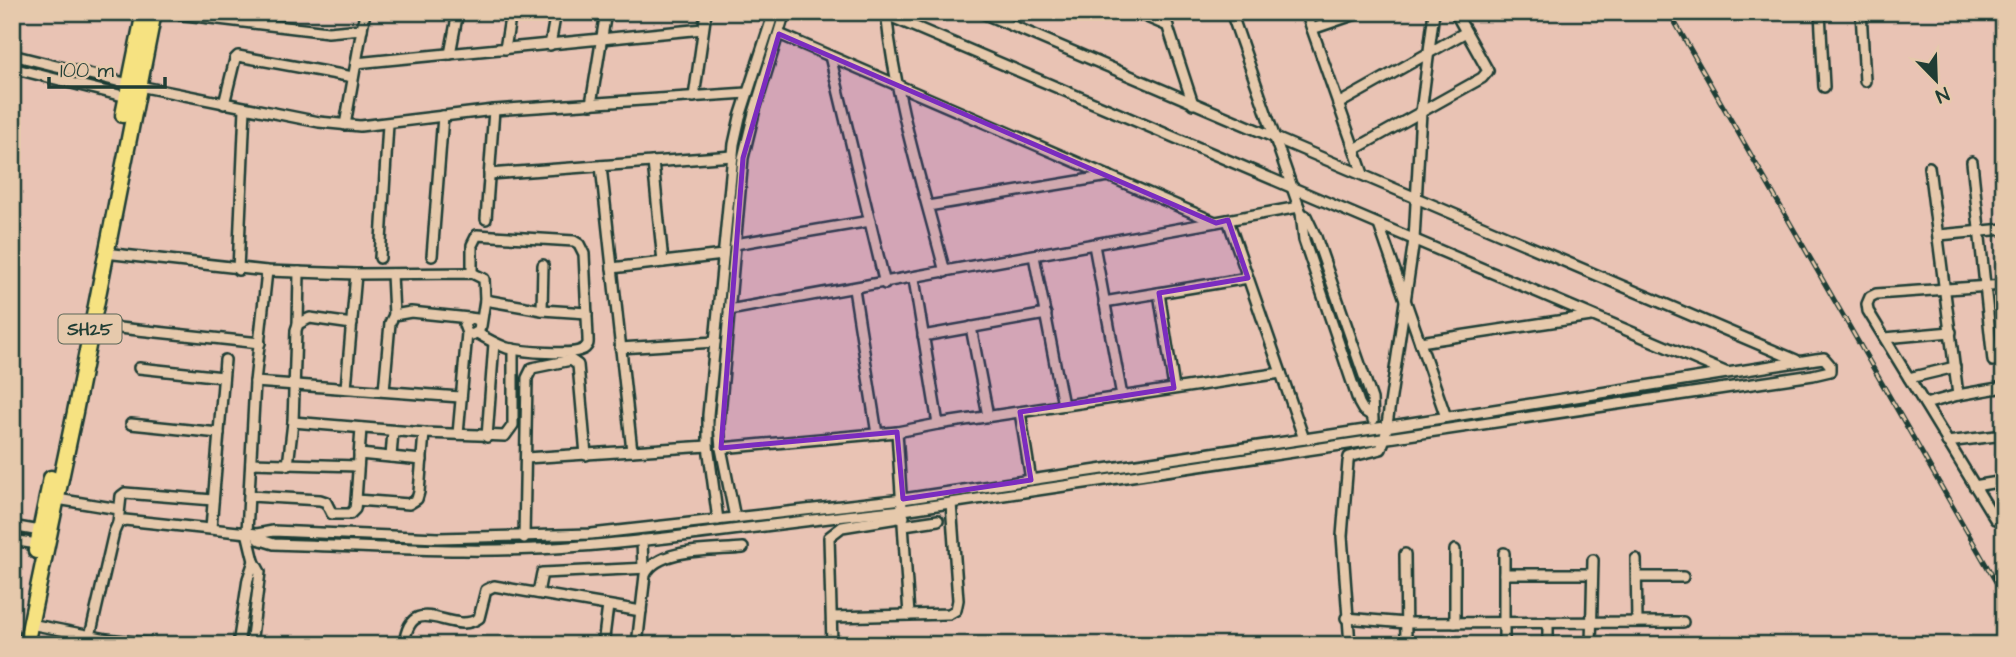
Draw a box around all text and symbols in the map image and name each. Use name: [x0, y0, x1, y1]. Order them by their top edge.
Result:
scale bar: [49, 46, 164, 90]
north arrow: [1900, 46, 1970, 116]
text: 100 m: [60, 56, 115, 85]
text: N: [1931, 80, 1953, 109]
road number: SH25: [58, 314, 122, 344]

